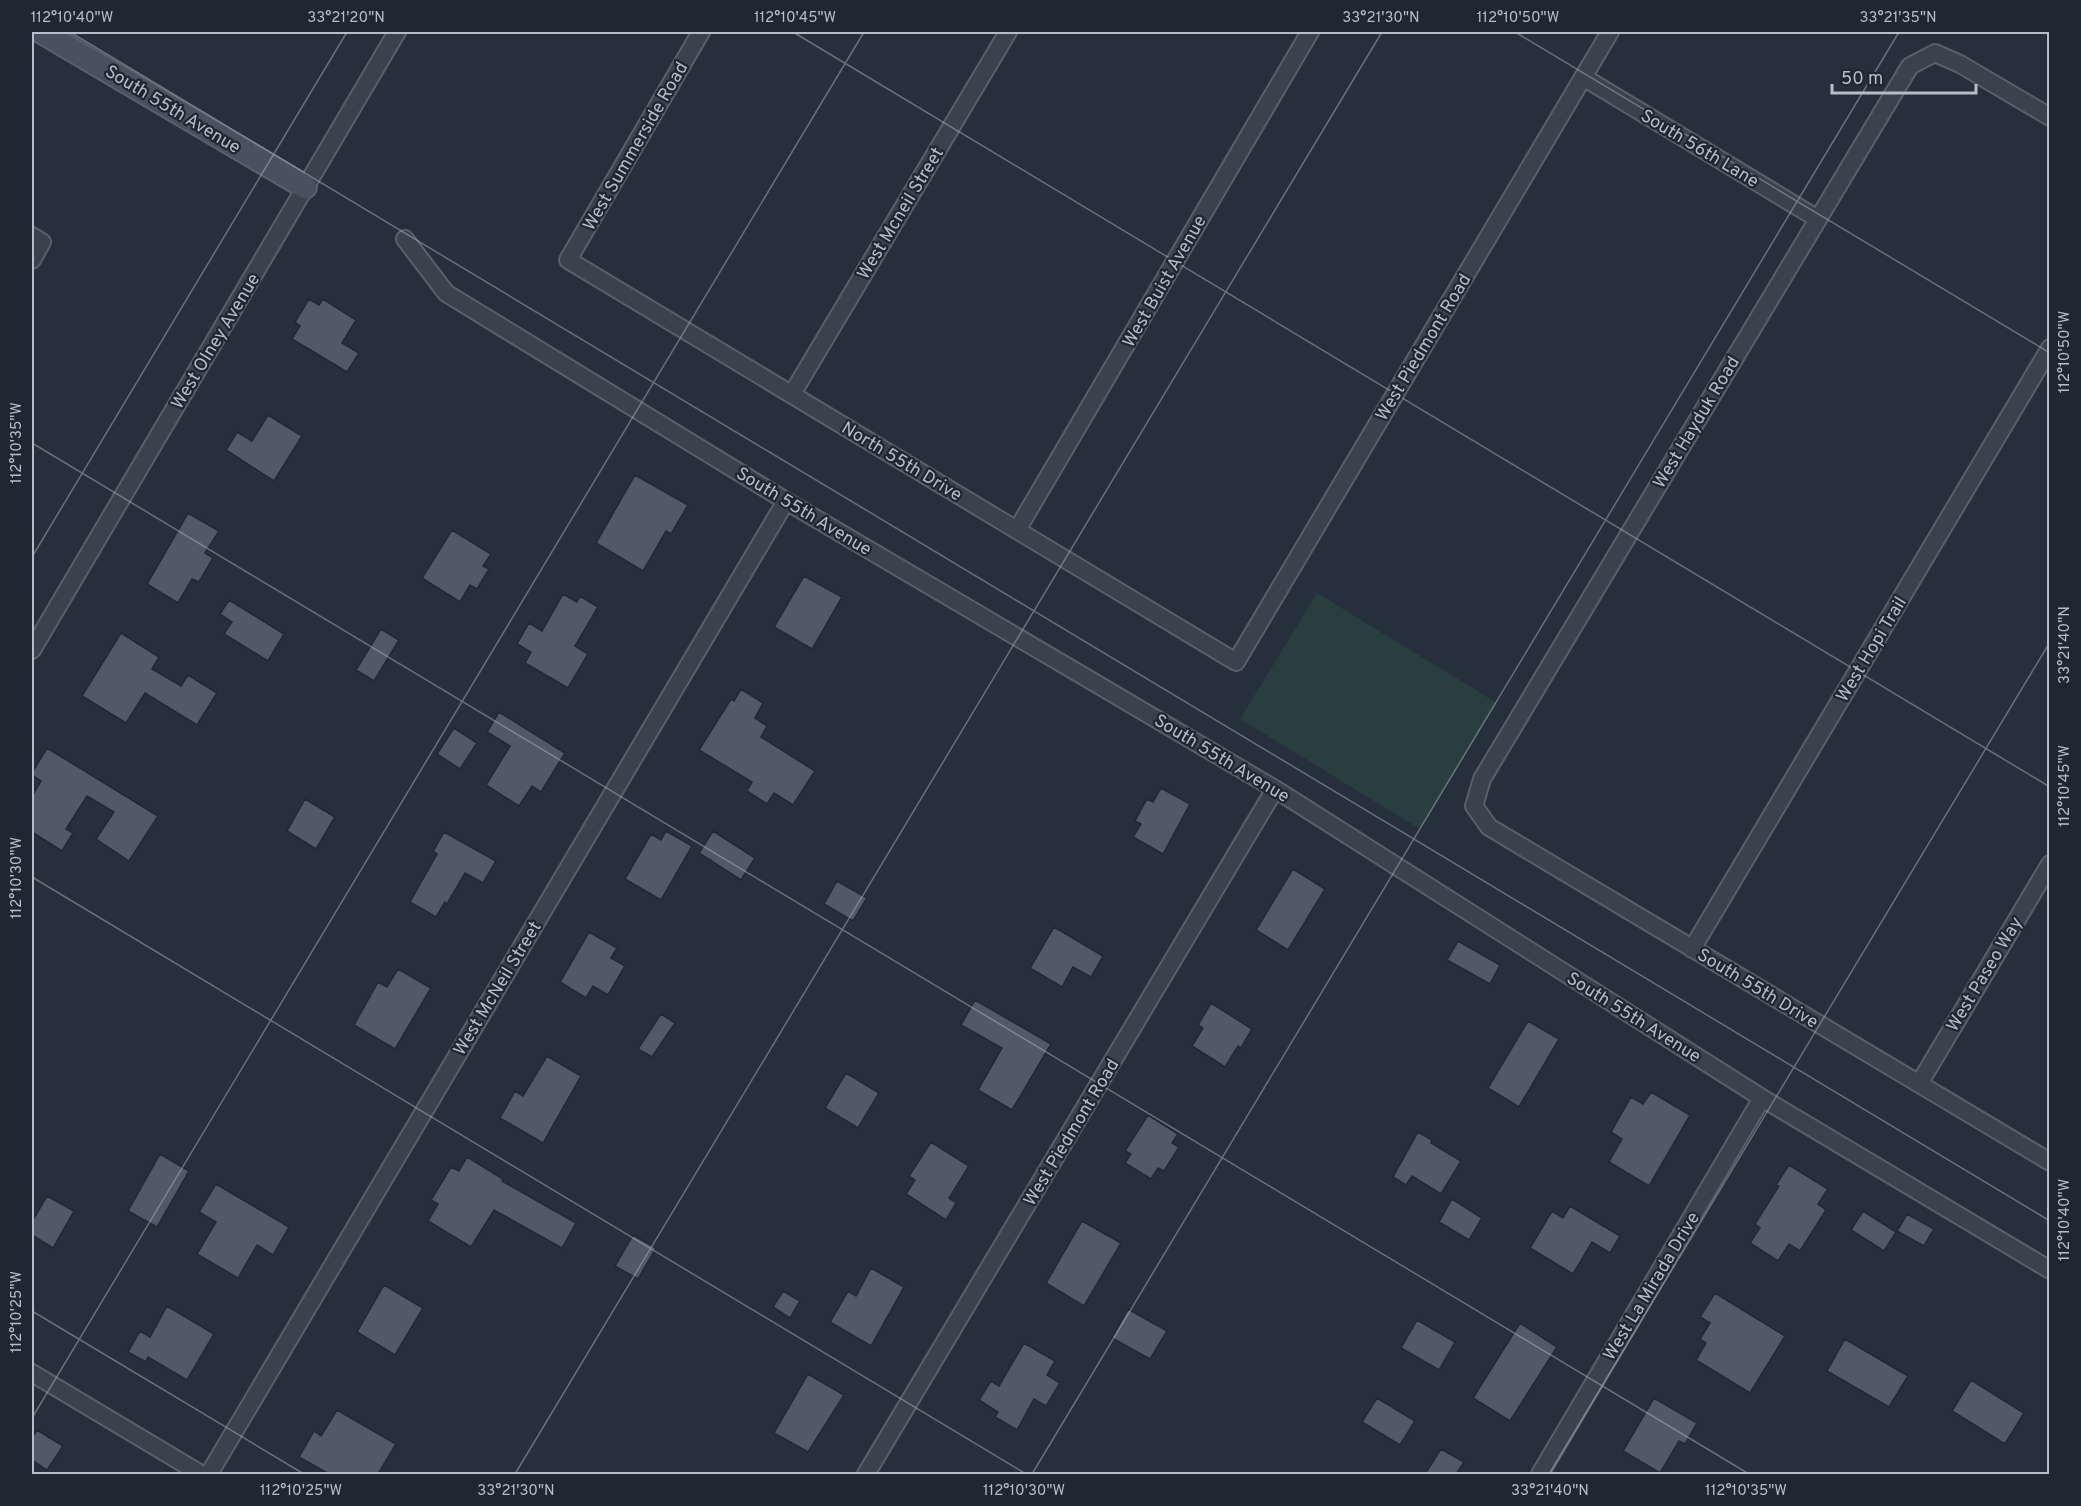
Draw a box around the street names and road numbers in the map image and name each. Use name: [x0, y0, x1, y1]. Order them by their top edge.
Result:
street label: West Summerside Road: [579, 58, 694, 235]
street label: South 55th Avenue: [100, 61, 244, 160]
street label: South 56th Lane: [1636, 105, 1763, 194]
street label: West Mcneil Street: [853, 143, 950, 284]
street label: West Buist Avenue: [1118, 212, 1212, 352]
street label: West Olney Avenue: [167, 270, 266, 414]
street label: West Piedmont Road: [1371, 270, 1477, 426]
street label: West Hayduk Road: [1649, 352, 1746, 493]
street label: North 55th Drive: [837, 417, 966, 507]
street label: South 55th Avenue: [731, 463, 875, 562]
street label: West Hopi Trail: [1832, 593, 1913, 707]
street label: South 55th Avenue: [1149, 710, 1293, 809]
street label: West Paseo Way: [1942, 913, 2029, 1036]
street label: West McNeil Street: [449, 917, 547, 1060]
street label: South 55th Drive: [1692, 944, 1822, 1034]
street label: South 55th Avenue: [1562, 968, 1705, 1069]
street label: West Piedmont Road: [1019, 1055, 1125, 1211]
street label: West La Mirada Drive: [1599, 1208, 1706, 1365]

